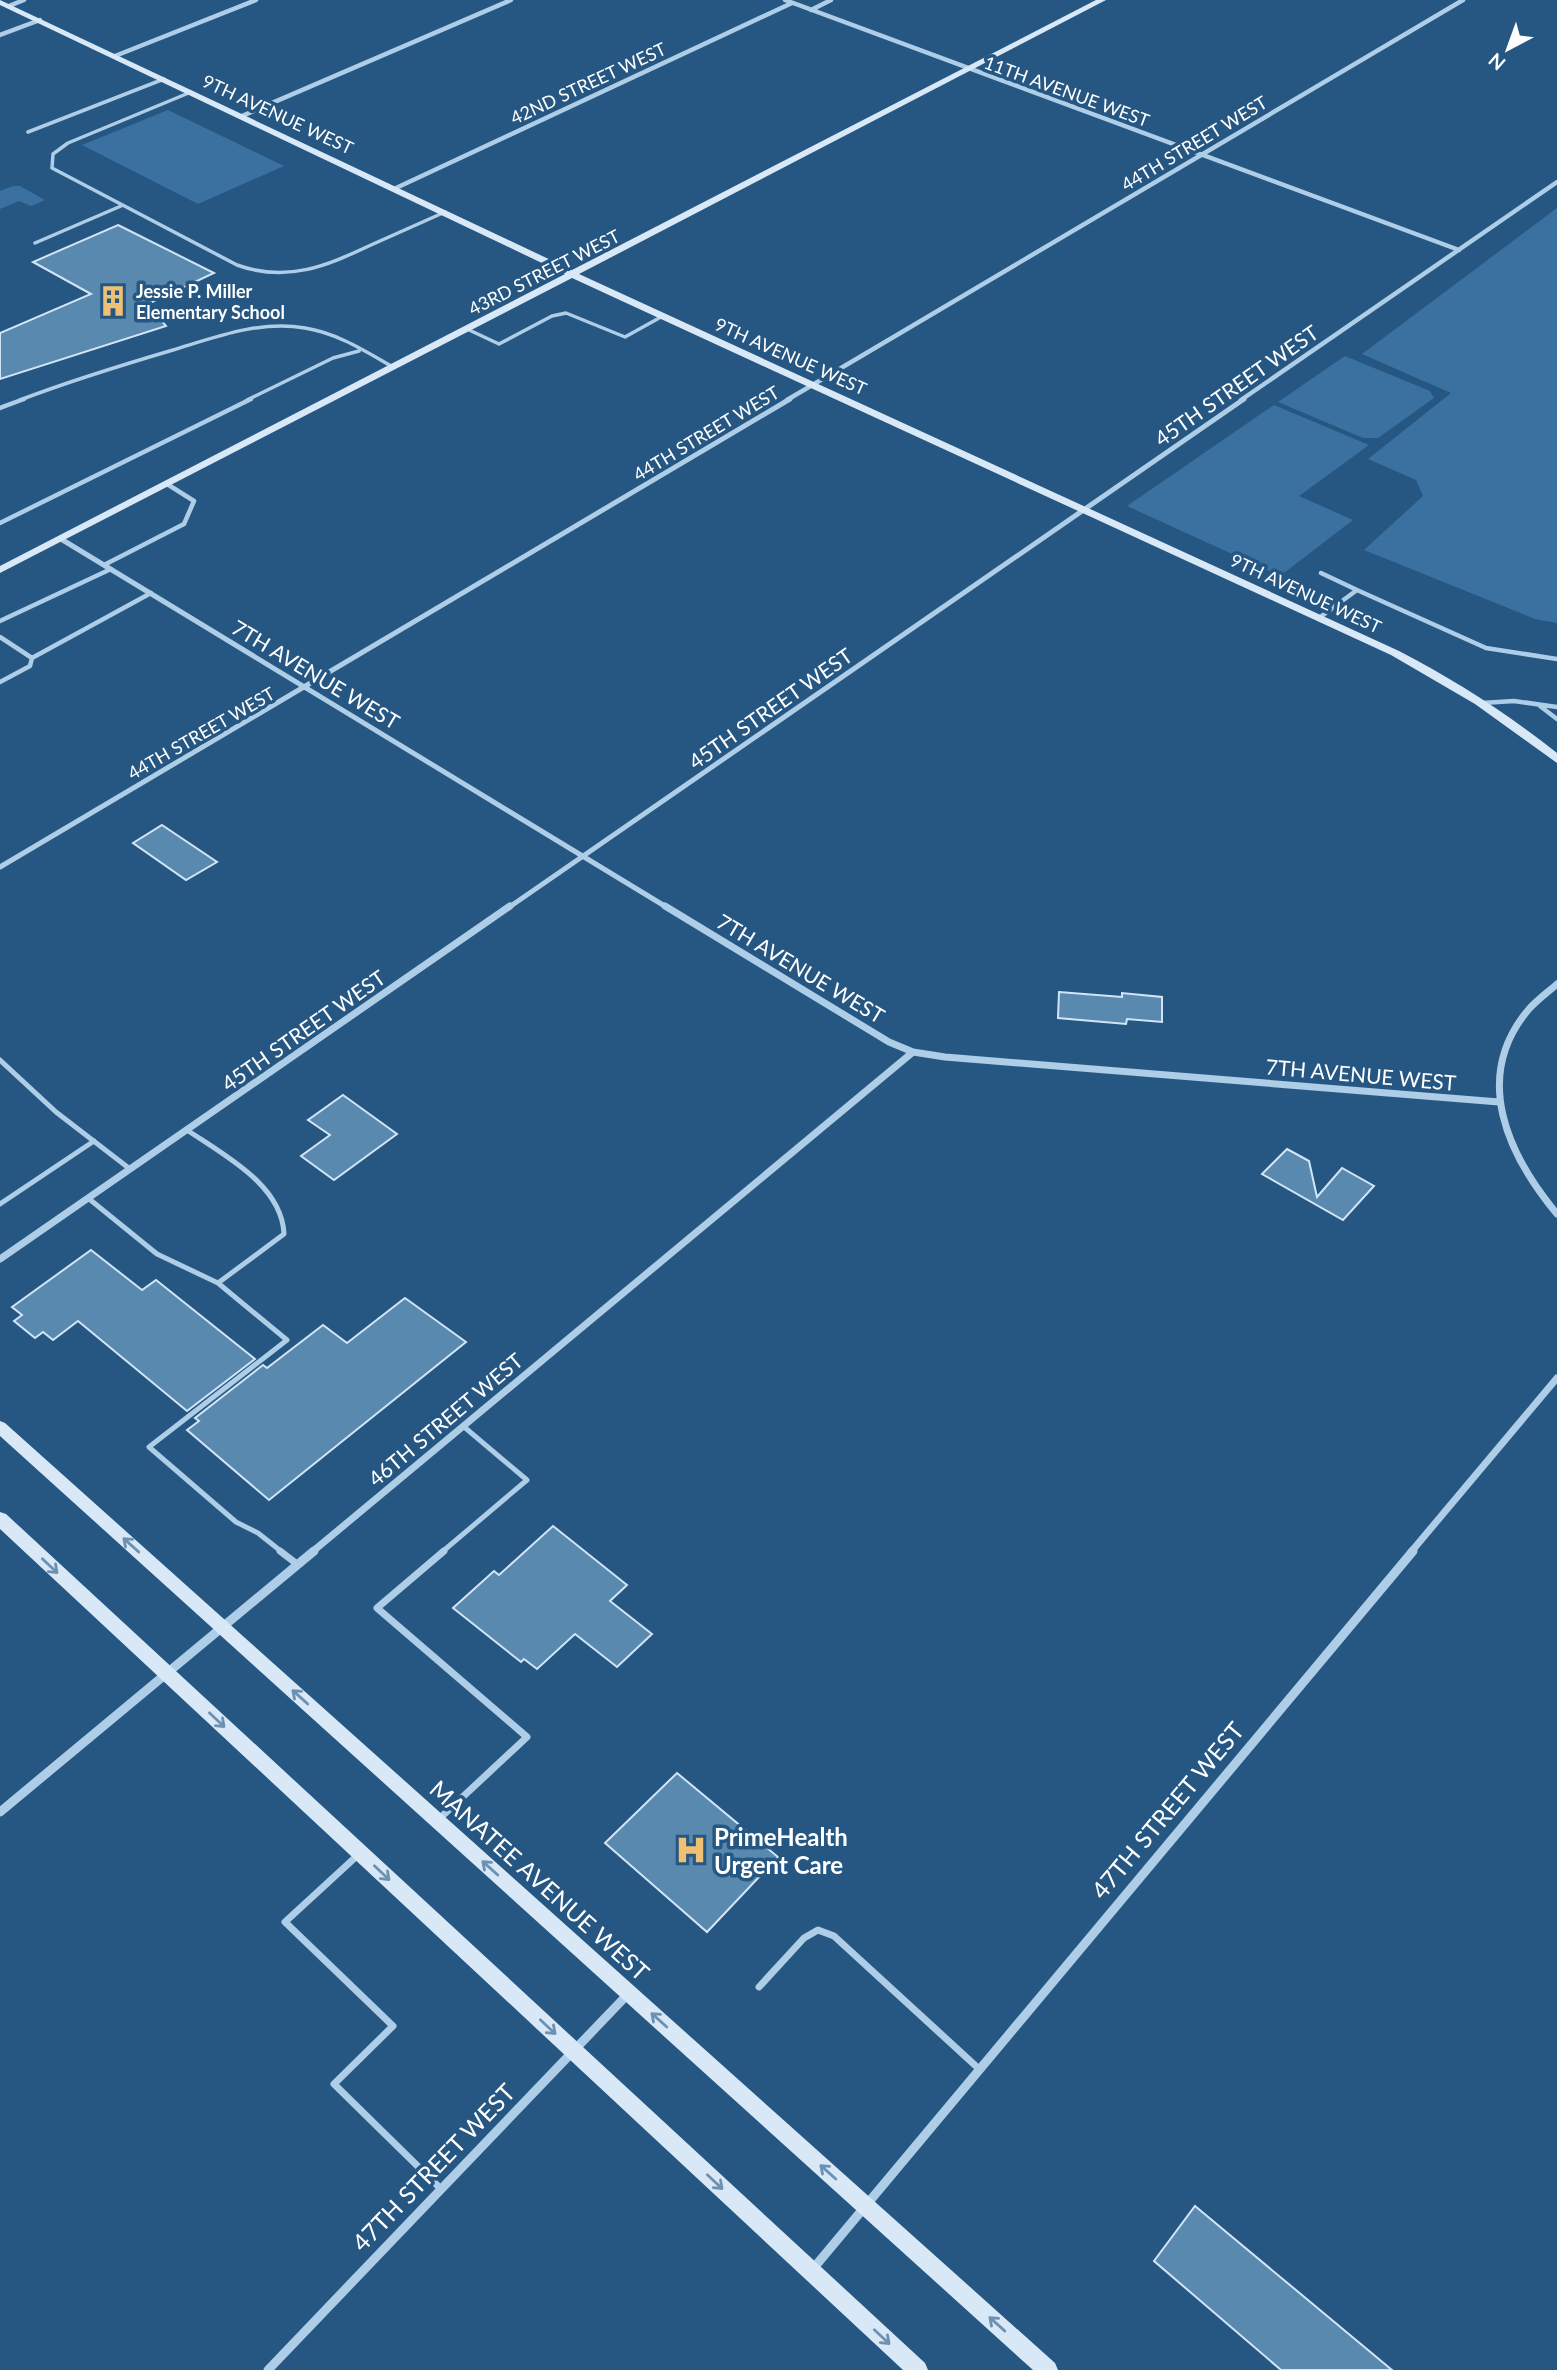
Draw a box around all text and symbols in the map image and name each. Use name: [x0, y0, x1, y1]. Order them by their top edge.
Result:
north arrow: [1473, 14, 1543, 84]
street label: 42ND STREET WEST: [507, 37, 670, 129]
text: N: [1483, 49, 1510, 76]
street label: 11TH AVENUE WEST: [981, 51, 1153, 131]
street label: 9TH AVENUE WEST: [199, 69, 357, 159]
street label: 44TH STREET WEST: [1117, 91, 1271, 195]
street label: 43RD STREET WEST: [465, 224, 624, 320]
place label: Jessie P. Miller Elementary School: [136, 280, 285, 323]
building icon: Jessie P. Miller Elementary School: [96, 284, 130, 318]
street label: 9TH AVENUE WEST: [712, 313, 871, 400]
street label: 45TH STREET WEST: [1149, 319, 1323, 451]
street label: 44TH STREET WEST: [629, 381, 783, 485]
street label: 9TH AVENUE WEST: [1227, 548, 1385, 638]
street label: 7TH AVENUE WEST: [228, 614, 405, 734]
street label: 45TH STREET WEST: [683, 642, 857, 774]
street label: 44TH STREET WEST: [124, 682, 279, 784]
street label: 7TH AVENUE WEST: [713, 908, 890, 1028]
street label: 45TH STREET WEST: [216, 964, 390, 1096]
street label: 7TH AVENUE WEST: [1265, 1053, 1458, 1095]
street label: 46TH STREET WEST: [363, 1347, 528, 1491]
one-way arrow: [122, 1537, 140, 1553]
one-way arrow: [41, 1557, 58, 1574]
one-way arrow: [291, 1689, 309, 1705]
one-way arrow: [208, 1712, 225, 1729]
street label: 47TH STREET WEST: [1085, 1716, 1249, 1904]
street label: MANATEE AVENUE WEST: [424, 1774, 656, 1986]
place label: PrimeHealth Urgent Care: [714, 1822, 848, 1879]
hospital icon: PrimeHealth Urgent Care: [674, 1833, 708, 1867]
one-way arrow: [481, 1860, 499, 1876]
one-way arrow: [373, 1864, 390, 1881]
one-way arrow: [650, 2012, 668, 2028]
one-way arrow: [539, 2019, 556, 2036]
street label: 47TH STREET WEST: [346, 2077, 520, 2257]
one-way arrow: [819, 2164, 837, 2180]
one-way arrow: [706, 2174, 724, 2190]
one-way arrow: [989, 2316, 1006, 2333]
one-way arrow: [873, 2328, 890, 2345]

